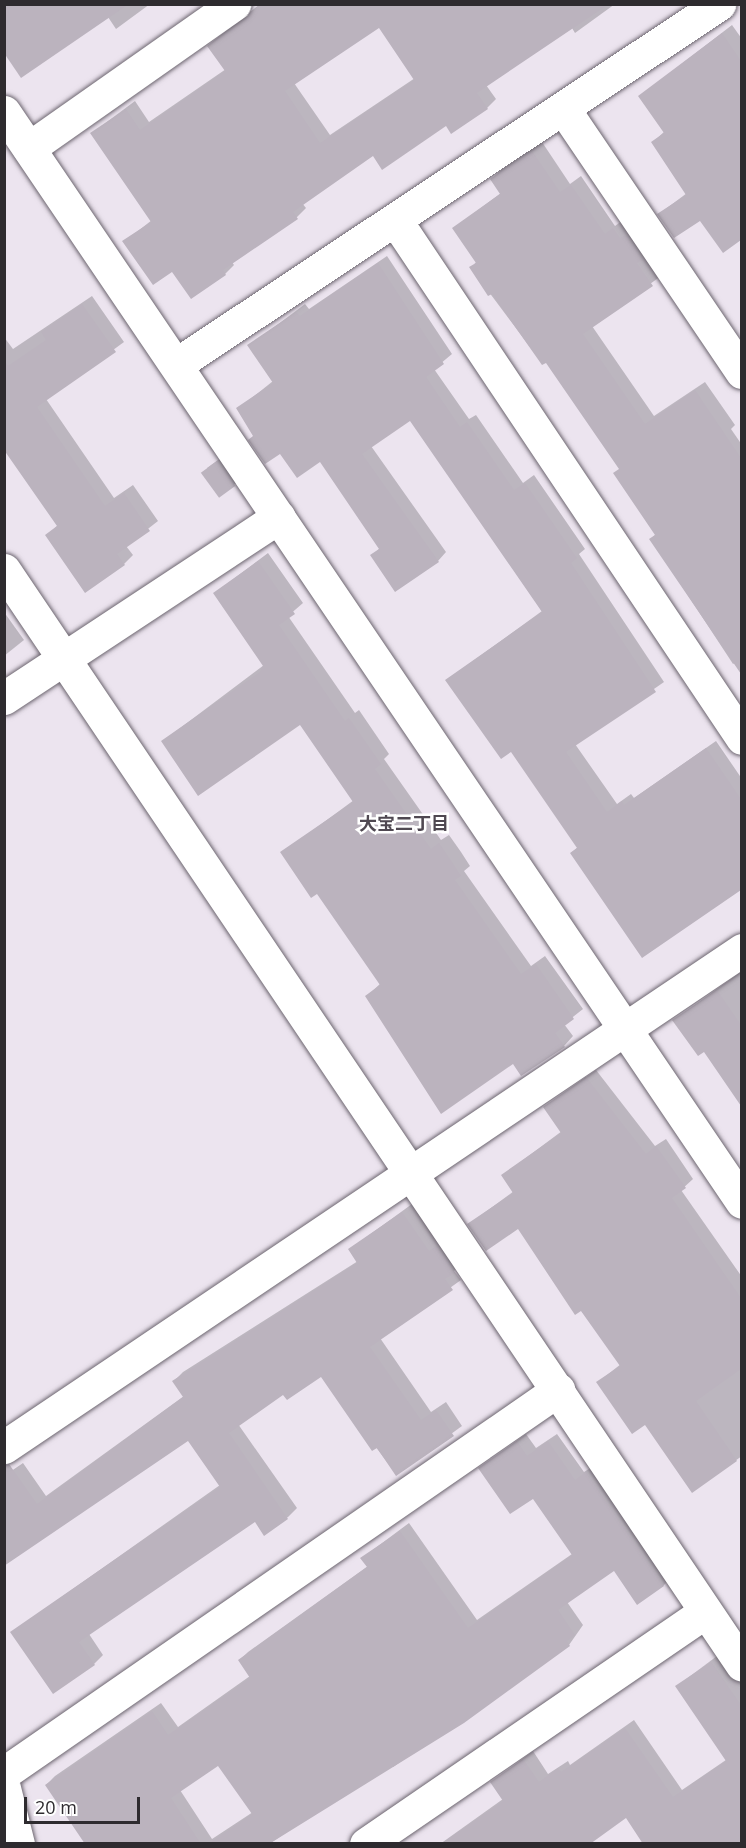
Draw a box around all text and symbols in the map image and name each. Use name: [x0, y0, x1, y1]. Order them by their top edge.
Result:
district label: 大宝二丁目: [359, 812, 449, 834]
scale bar: [27, 1785, 142, 1823]
text: 20 m: [35, 1795, 77, 1819]

